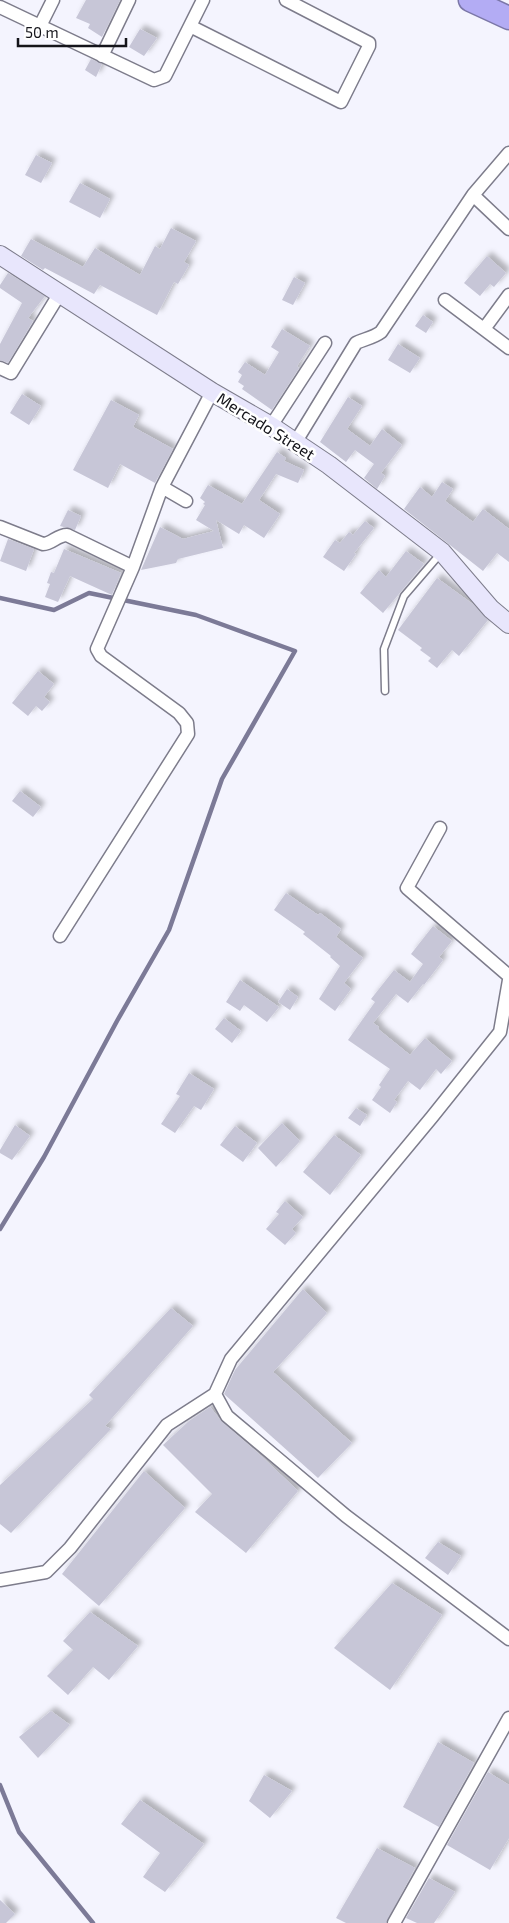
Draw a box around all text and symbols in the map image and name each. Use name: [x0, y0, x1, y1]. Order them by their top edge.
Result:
scale bar: [18, 15, 125, 47]
text: 50 m: [25, 23, 59, 41]
street label: Mercado Street: [214, 388, 319, 463]

